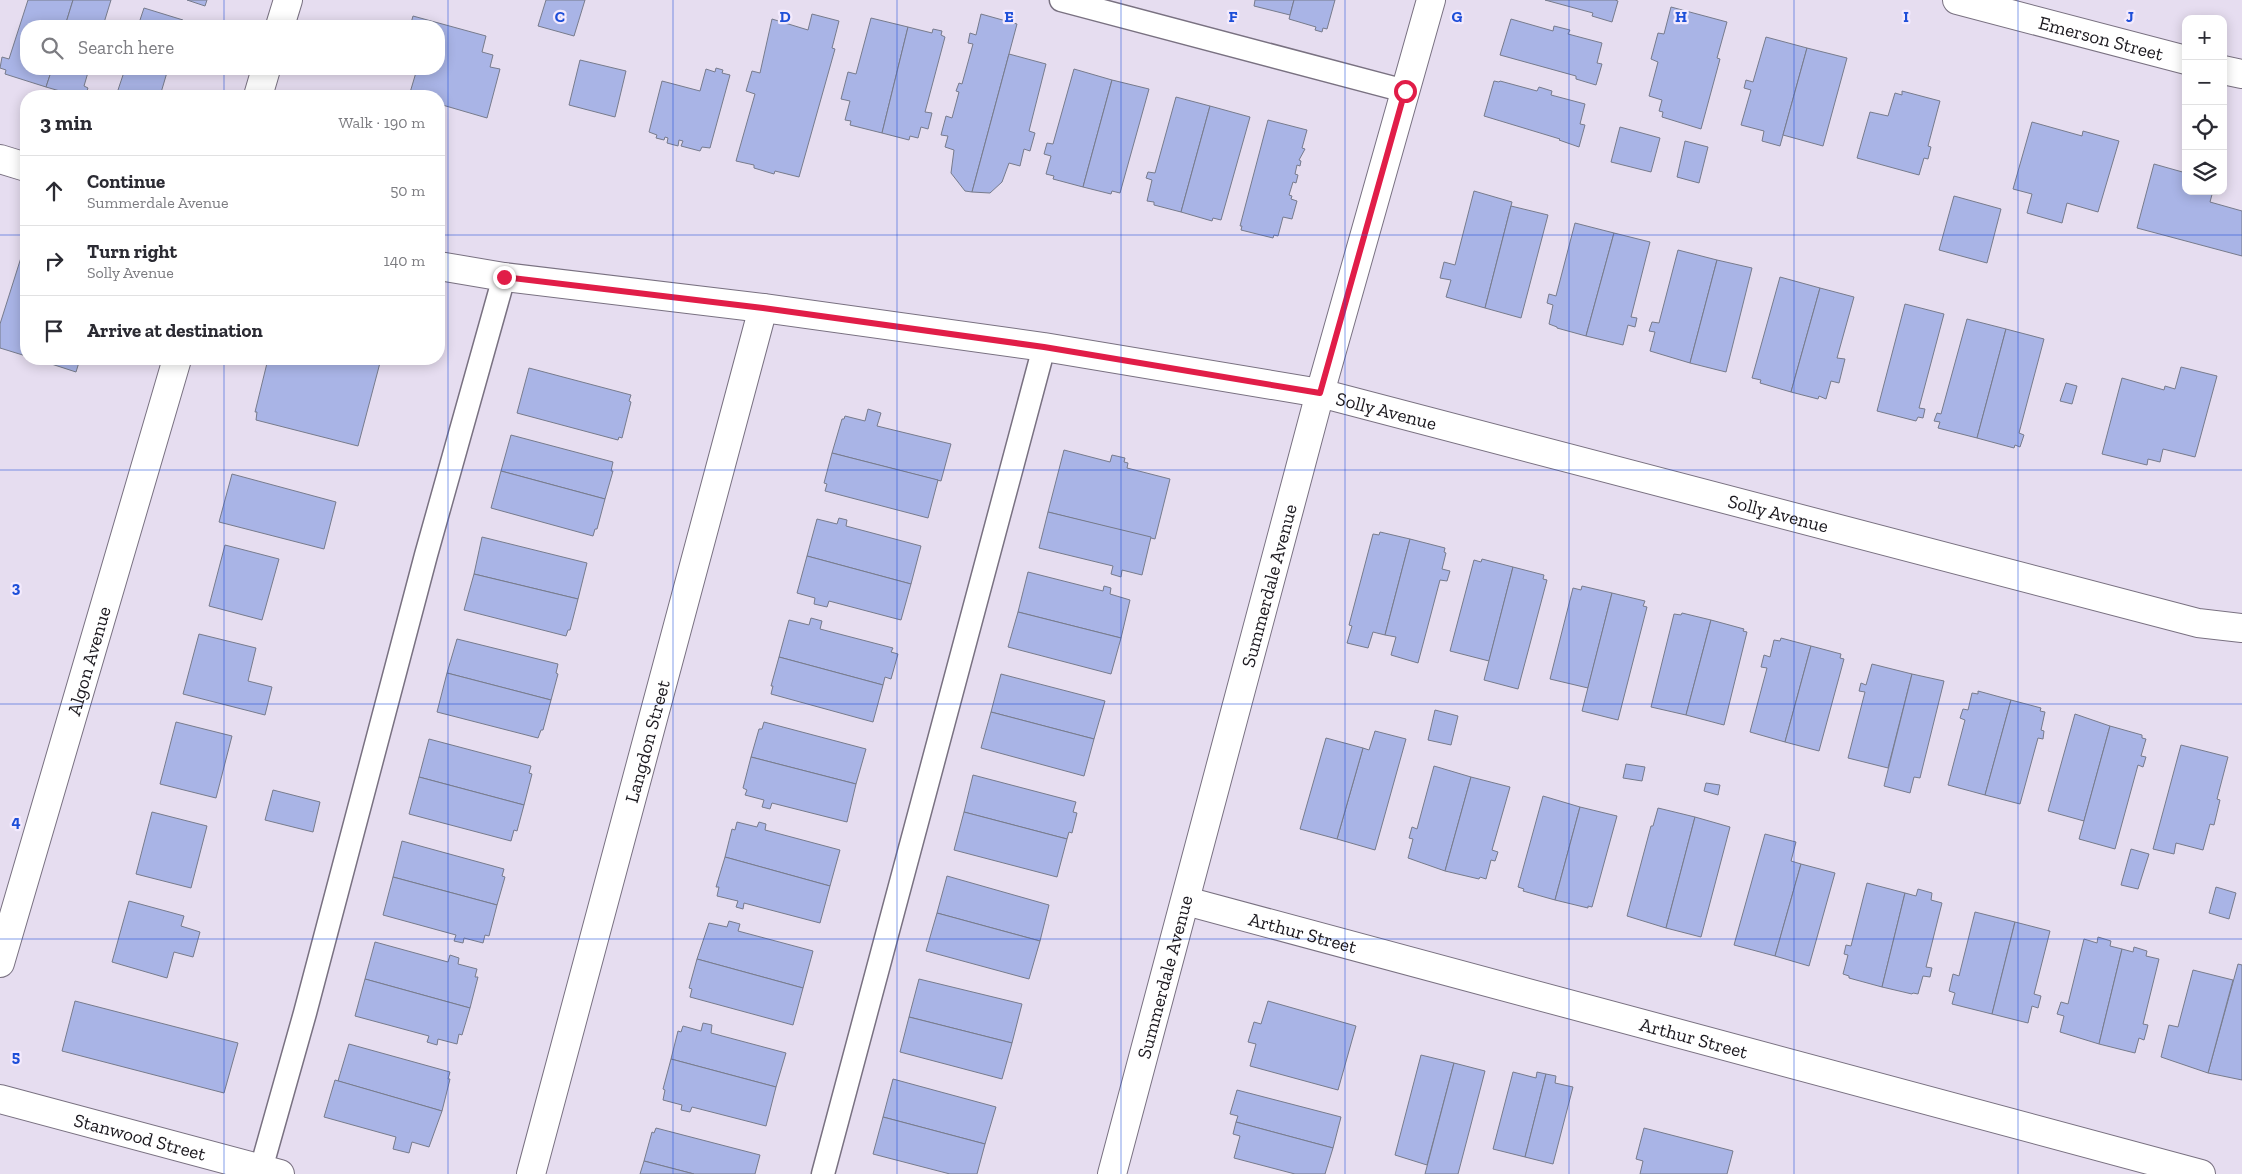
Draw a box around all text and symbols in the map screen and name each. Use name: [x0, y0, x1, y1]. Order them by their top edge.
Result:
text: C: [555, 7, 565, 26]
text: D: [779, 7, 791, 26]
text: E: [1004, 7, 1014, 26]
text: F: [1228, 7, 1238, 26]
text: G: [1452, 7, 1463, 26]
text: H: [1675, 7, 1687, 26]
text: I: [1903, 7, 1909, 26]
text: J: [2126, 7, 2134, 26]
street label: Emerson Street: [2036, 10, 2166, 65]
map controls: [2182, 15, 2227, 195]
button: +: [2182, 15, 2227, 60]
search box: [20, 20, 445, 75]
icon: search: [38, 34, 66, 62]
text: Search here: [78, 36, 174, 59]
button: −: [2182, 60, 2227, 105]
route start: [1394, 80, 1417, 103]
button: locate: [2182, 105, 2227, 150]
text: 3 min: [40, 110, 92, 135]
text: Walk · 190 m: [338, 113, 425, 132]
button: layers: [2182, 150, 2227, 195]
text: Continue: [87, 170, 165, 193]
icon: ahead: [40, 177, 68, 205]
text: 50 m: [390, 181, 425, 200]
text: Summerdale Avenue: [87, 193, 229, 212]
text: Turn right: [87, 240, 177, 263]
icon: right: [40, 247, 68, 275]
text: 140 m: [384, 251, 425, 270]
text: Solly Avenue: [87, 263, 174, 282]
route end: [493, 266, 516, 289]
icon: arrive: [40, 317, 68, 345]
text: Arrive at destination: [87, 319, 263, 342]
street label: Solly Avenue: [1334, 386, 1439, 435]
street label: Solly Avenue: [1726, 489, 1831, 537]
street label: Summerdale Avenue: [1236, 501, 1301, 670]
text: 3: [12, 578, 21, 597]
street label: Algon Avenue: [62, 603, 115, 718]
street label: Langdon Street: [619, 677, 674, 805]
text: 4: [11, 812, 21, 831]
street label: Summerdale Avenue: [1132, 893, 1197, 1061]
street label: Arthur Street: [1246, 907, 1359, 958]
street label: Arthur Street: [1637, 1012, 1750, 1063]
text: 5: [12, 1047, 20, 1066]
street label: Stanwood Street: [72, 1108, 209, 1165]

